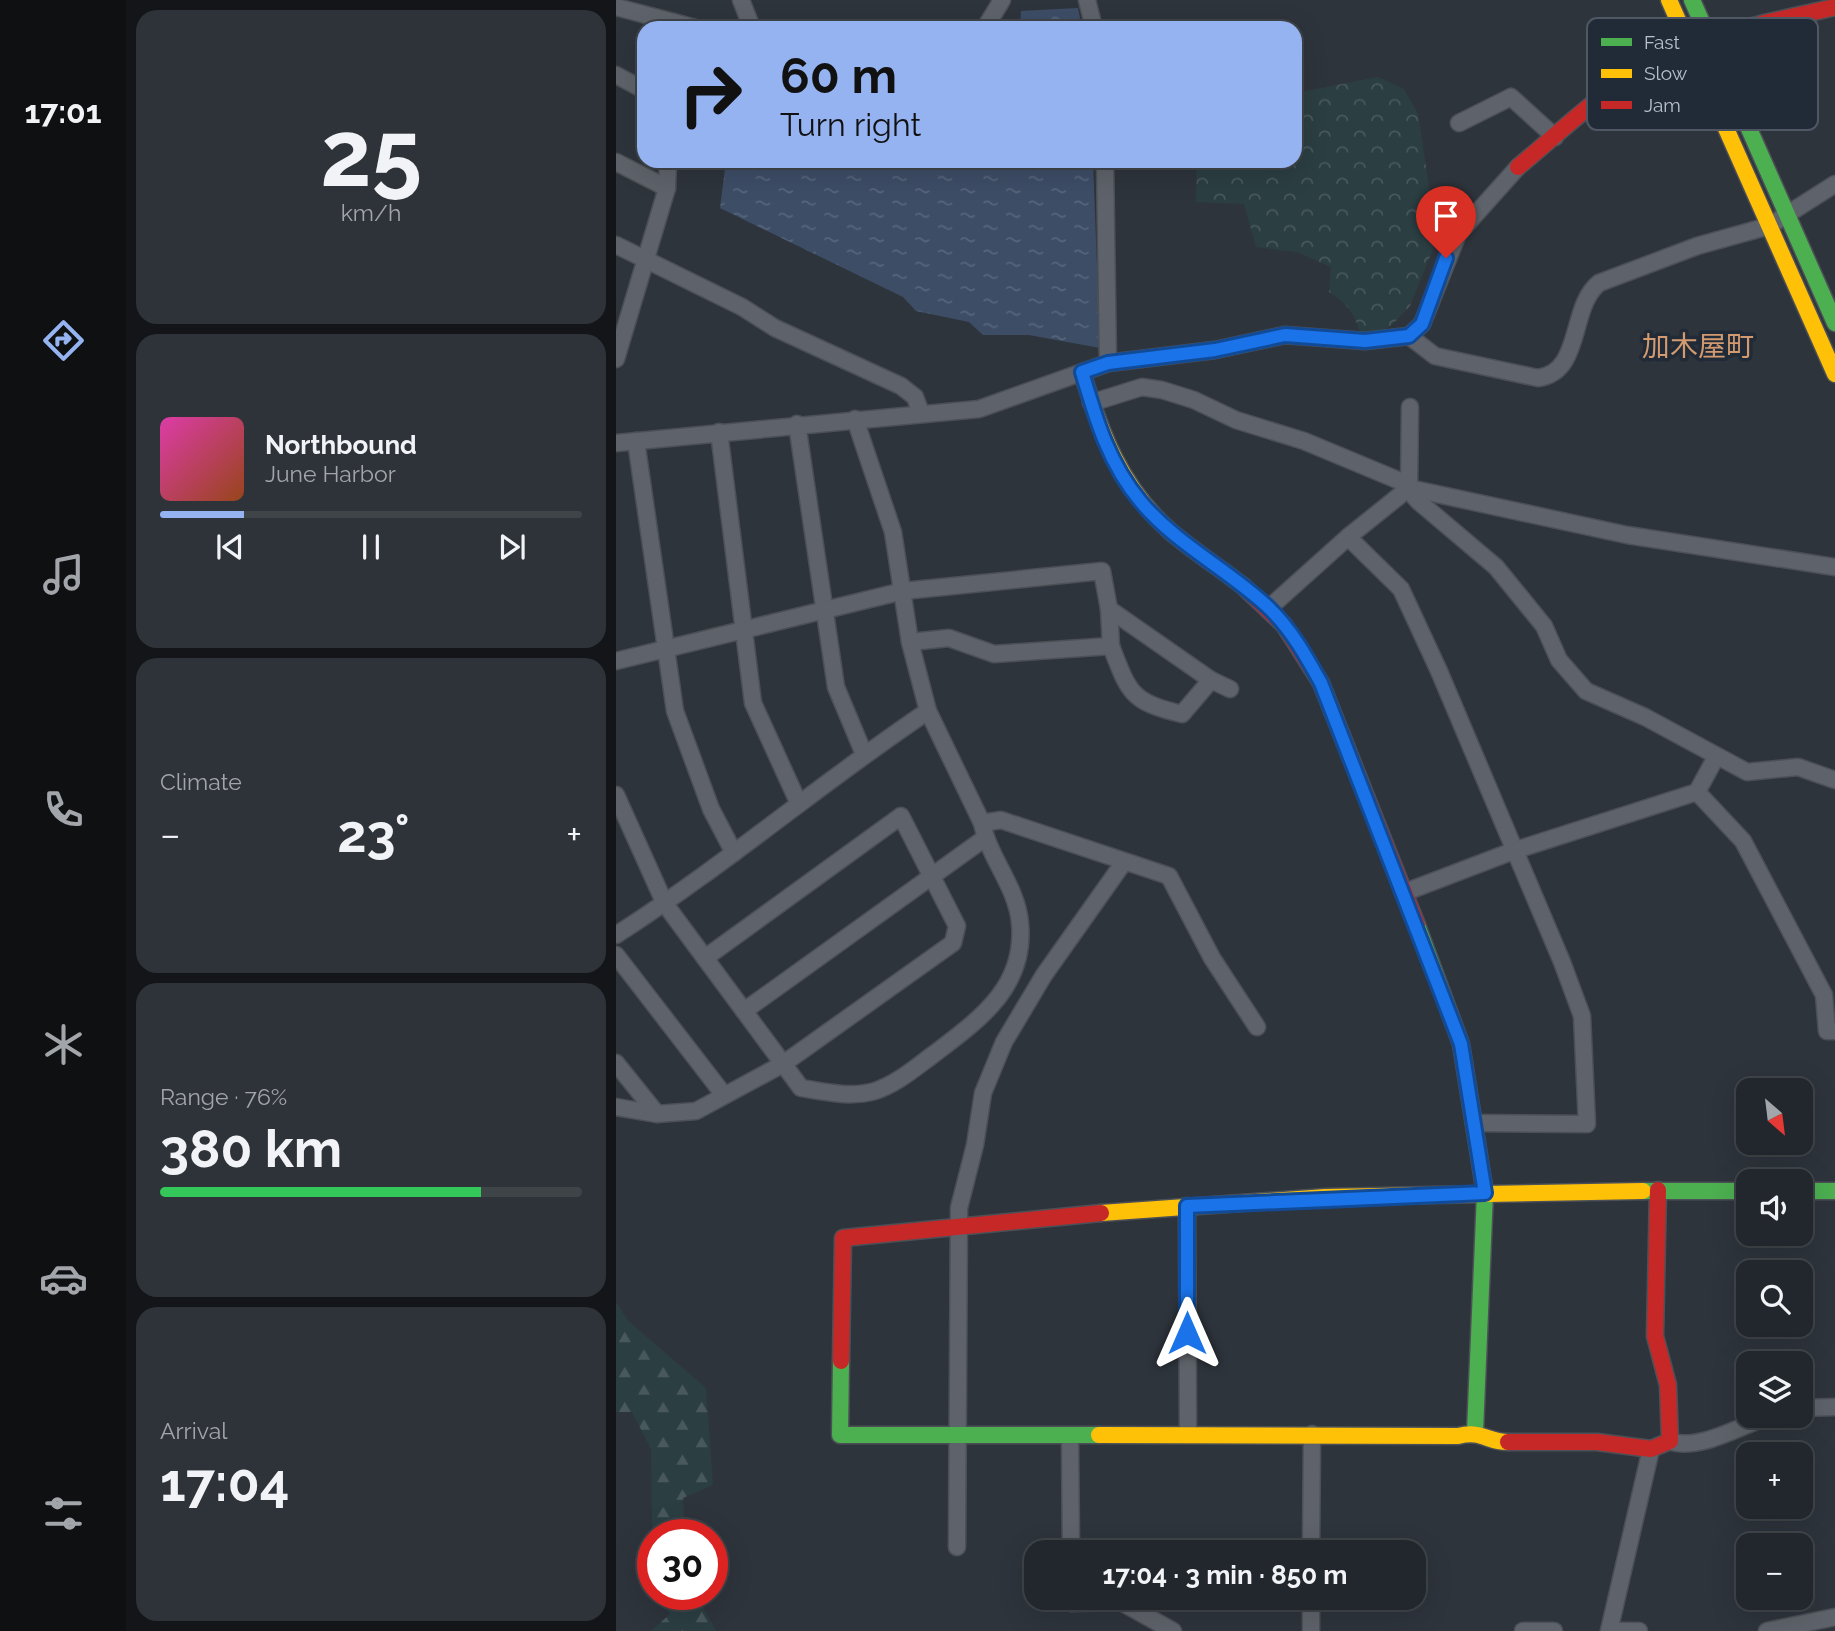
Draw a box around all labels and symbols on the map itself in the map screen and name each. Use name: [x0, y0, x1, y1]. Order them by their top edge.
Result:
legend: [1587, 18, 1818, 130]
text: Fast: [1644, 31, 1680, 53]
text: Slow: [1644, 62, 1688, 84]
text: Jam: [1644, 94, 1681, 116]
pin: [1416, 186, 1476, 258]
district label: 加木屋町: [1642, 330, 1754, 363]
north arrow: [1736, 1078, 1813, 1155]
position arrow: [1150, 1296, 1224, 1370]
speed limit sign: 30: [637, 1519, 728, 1610]

